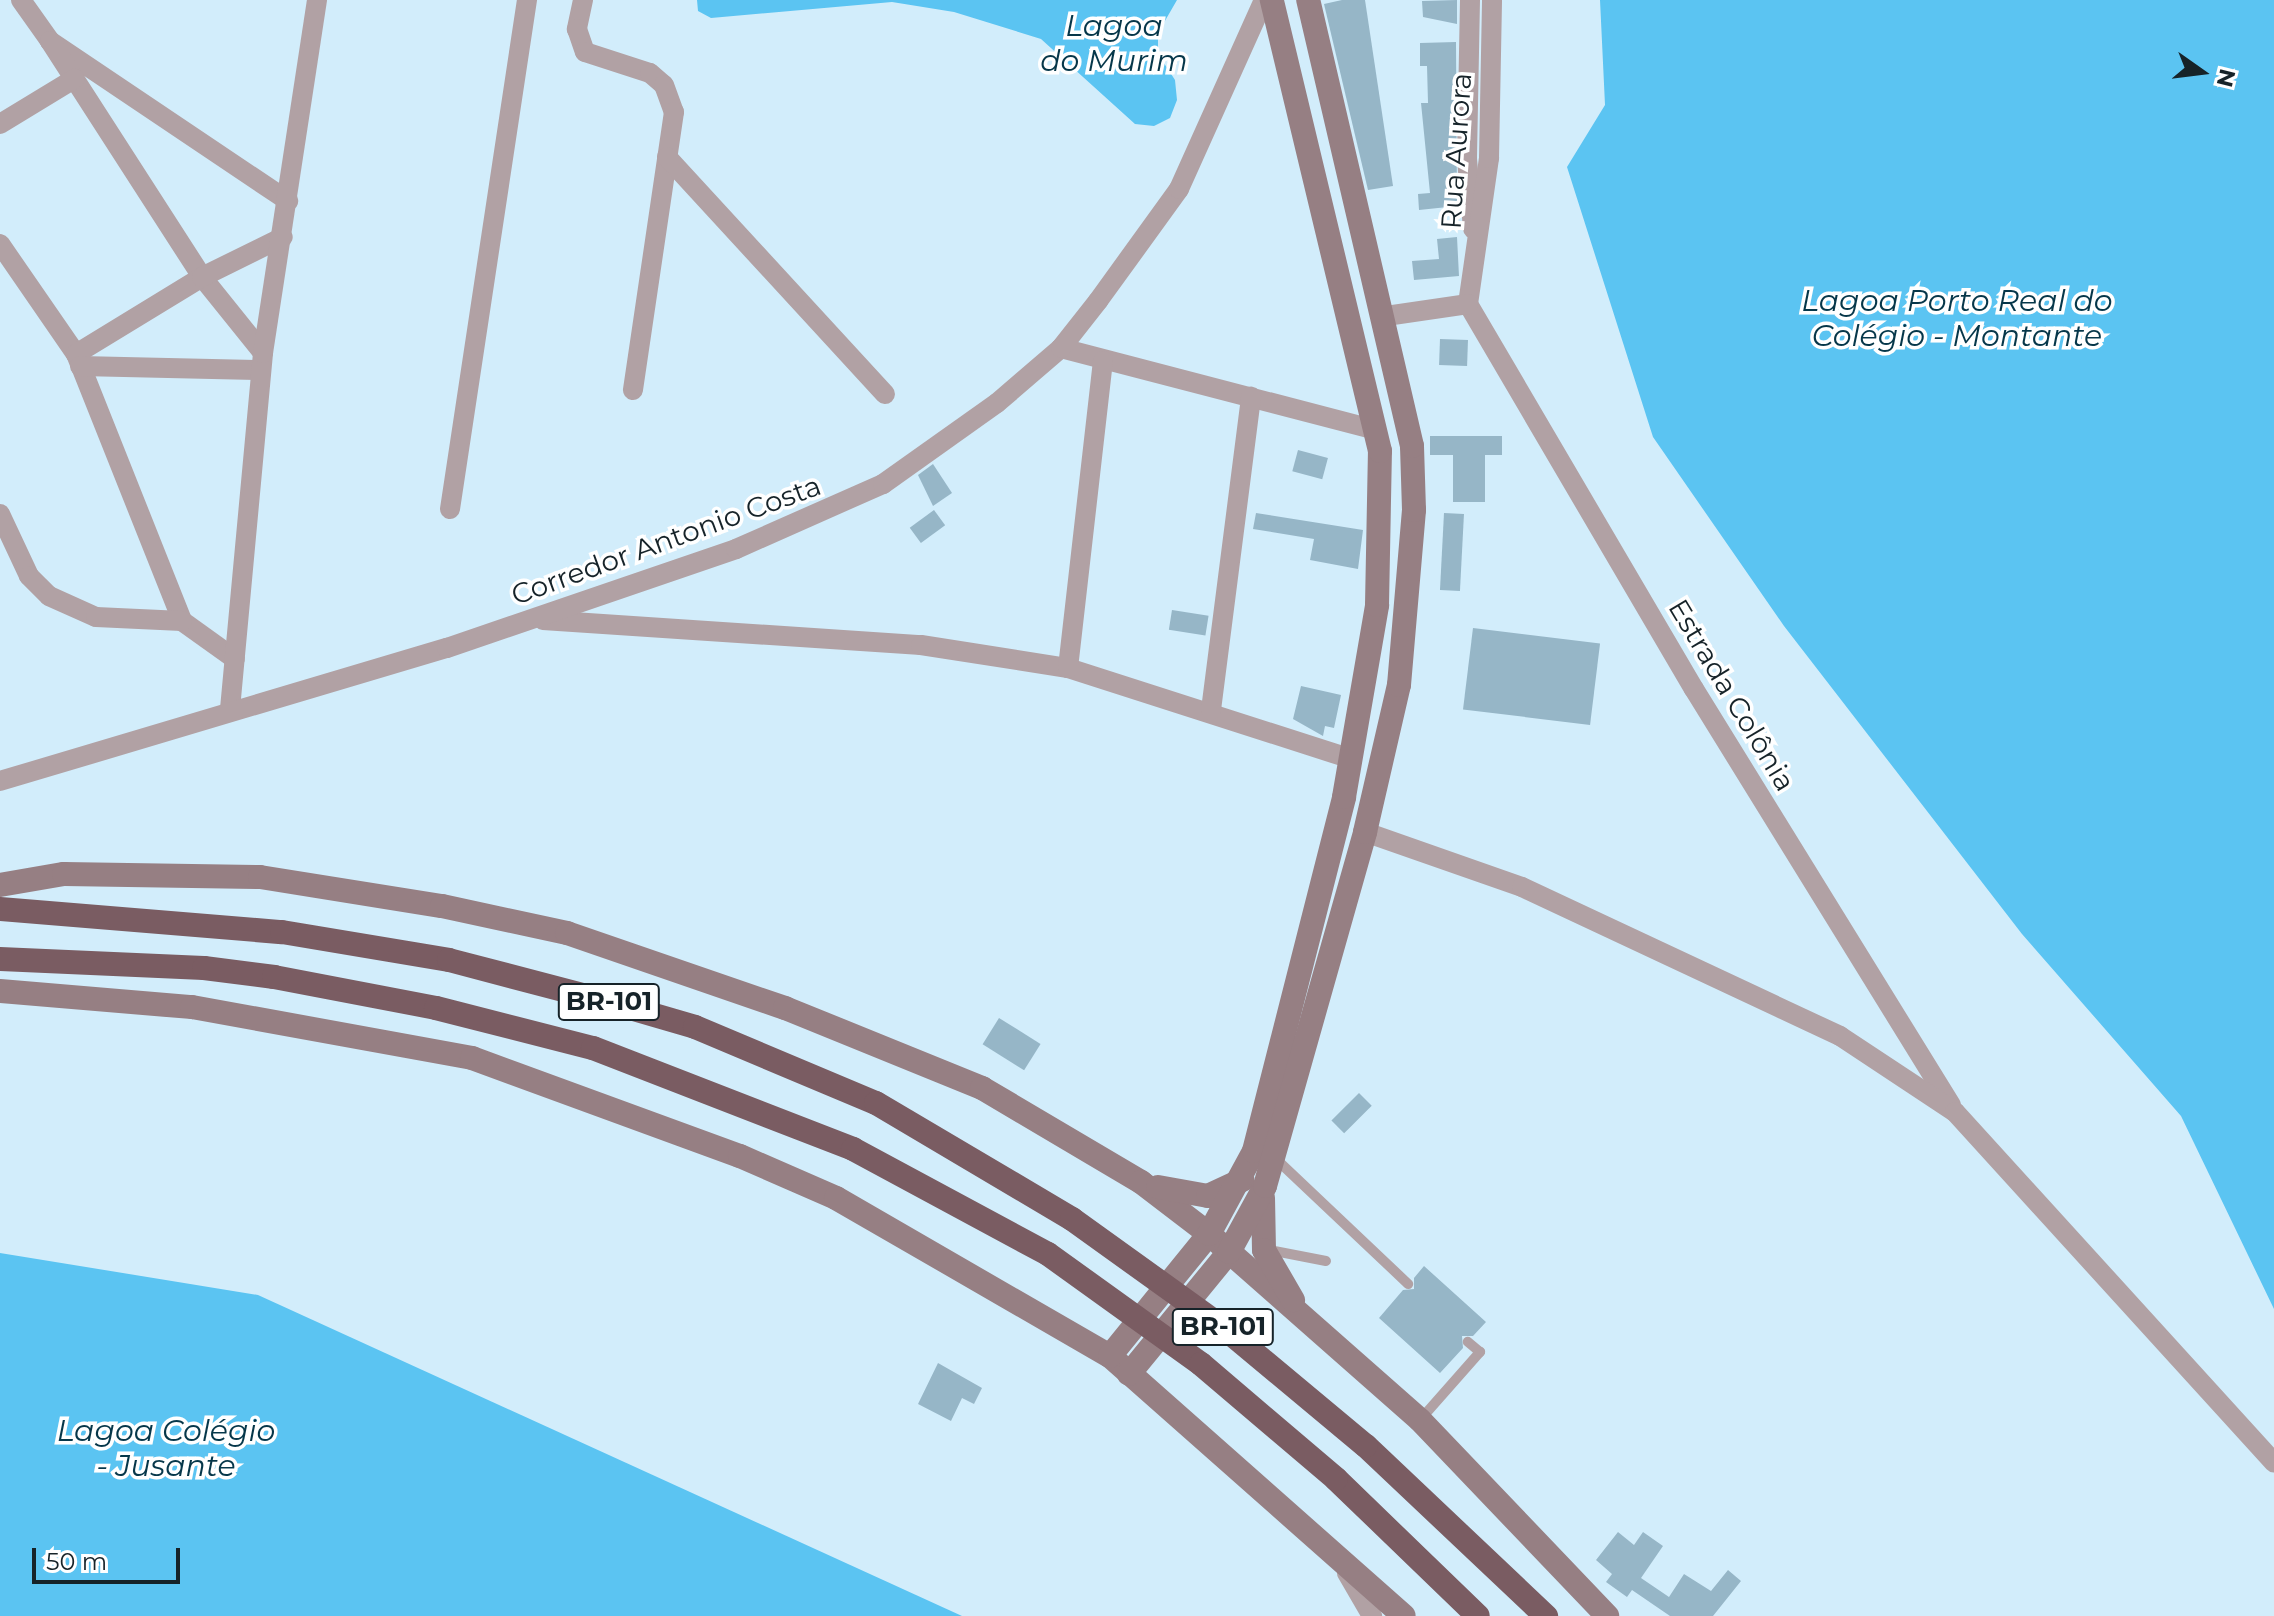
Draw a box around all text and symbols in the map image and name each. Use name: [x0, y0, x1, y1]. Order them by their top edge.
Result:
water label: Lagoa do Murim: [1040, 8, 1188, 78]
north arrow: [2162, 32, 2242, 112]
text: N: [2211, 66, 2241, 90]
street label: Rua Aurora: [1434, 72, 1478, 230]
water label: Lagoa Porto Real do Colégio - Montante: [1801, 283, 2113, 354]
street label: Corredor Antonio Costa: [507, 468, 825, 612]
street label: Estrada Colônia: [1662, 593, 1802, 797]
road number: BR-101: [557, 980, 661, 1024]
road number: BR-101: [1171, 1305, 1275, 1349]
water label: Lagoa Colégio - Jusante: [57, 1413, 275, 1484]
scale bar: [36, 1532, 184, 1582]
text: 50 m: [46, 1547, 107, 1576]

